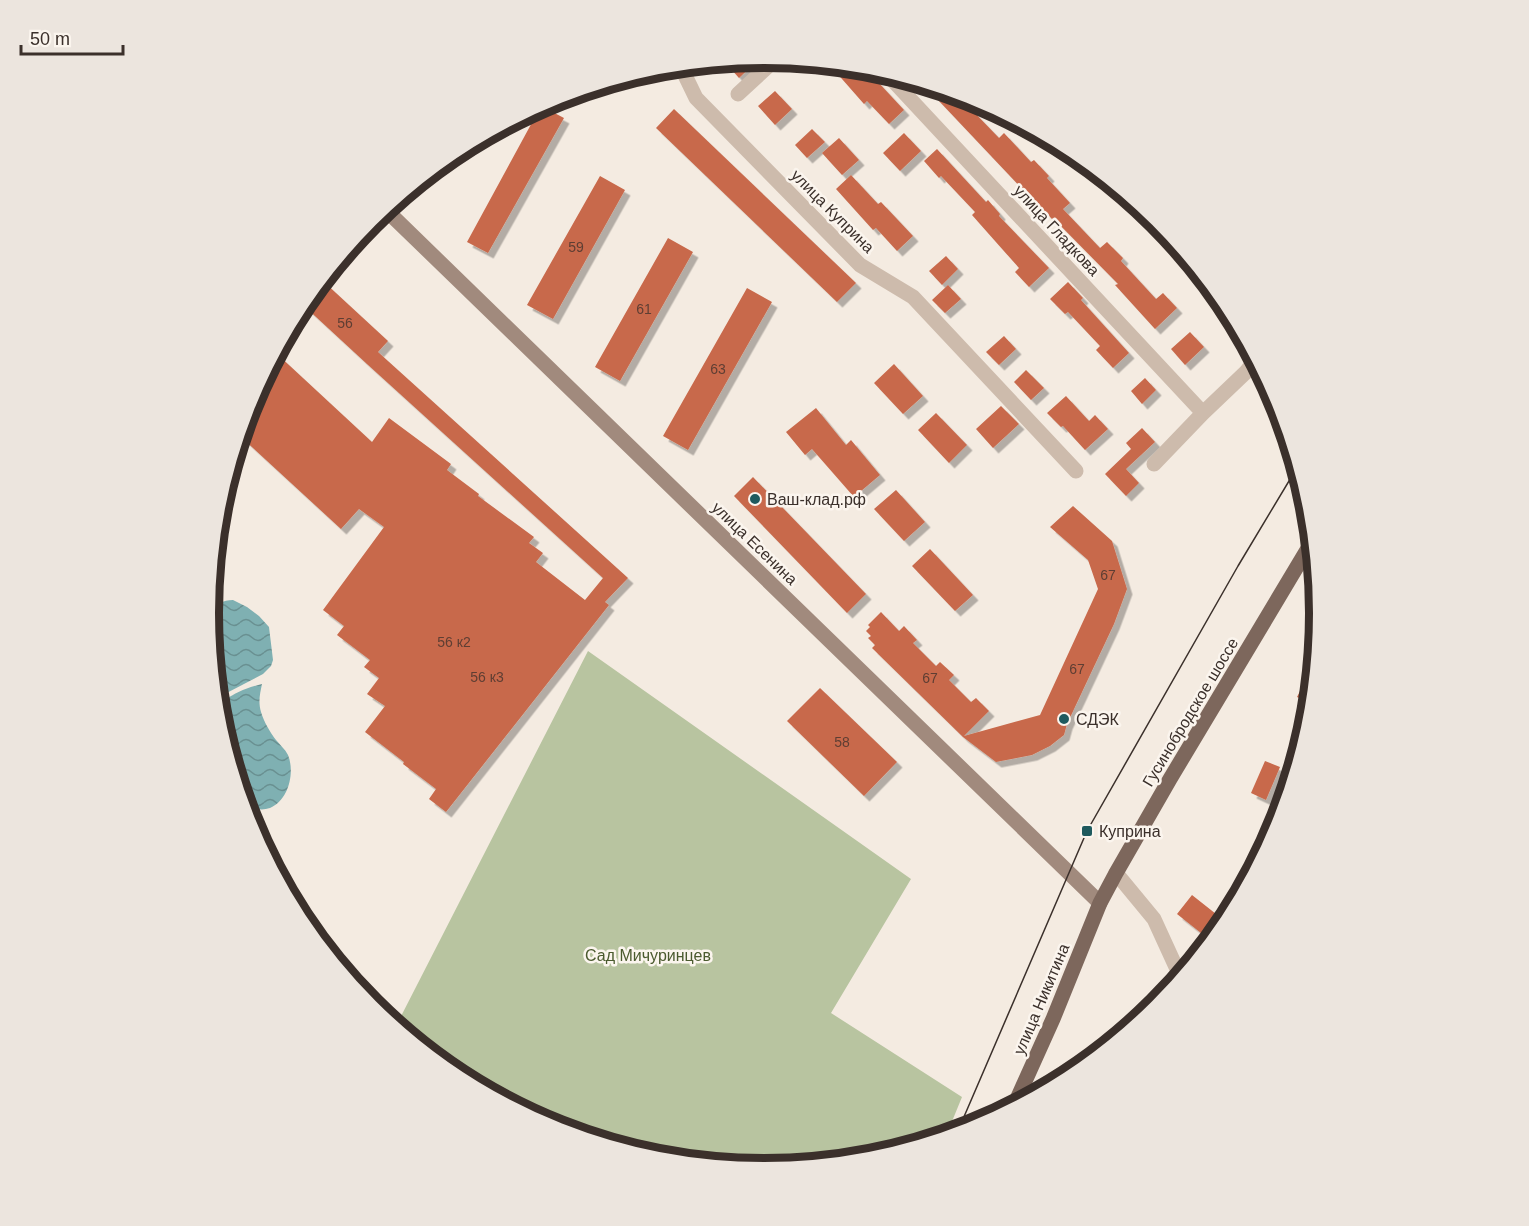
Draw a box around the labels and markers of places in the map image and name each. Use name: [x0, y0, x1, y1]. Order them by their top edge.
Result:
place label: Ваш-клад.рф: [767, 491, 866, 508]
marker: Ваш-клад.рф: [748, 492, 762, 506]
place label: СДЭК: [1076, 711, 1120, 728]
marker: СДЭК: [1057, 712, 1071, 726]
place label: Куприна: [1099, 823, 1161, 840]
marker: Куприна: [1080, 824, 1094, 838]

